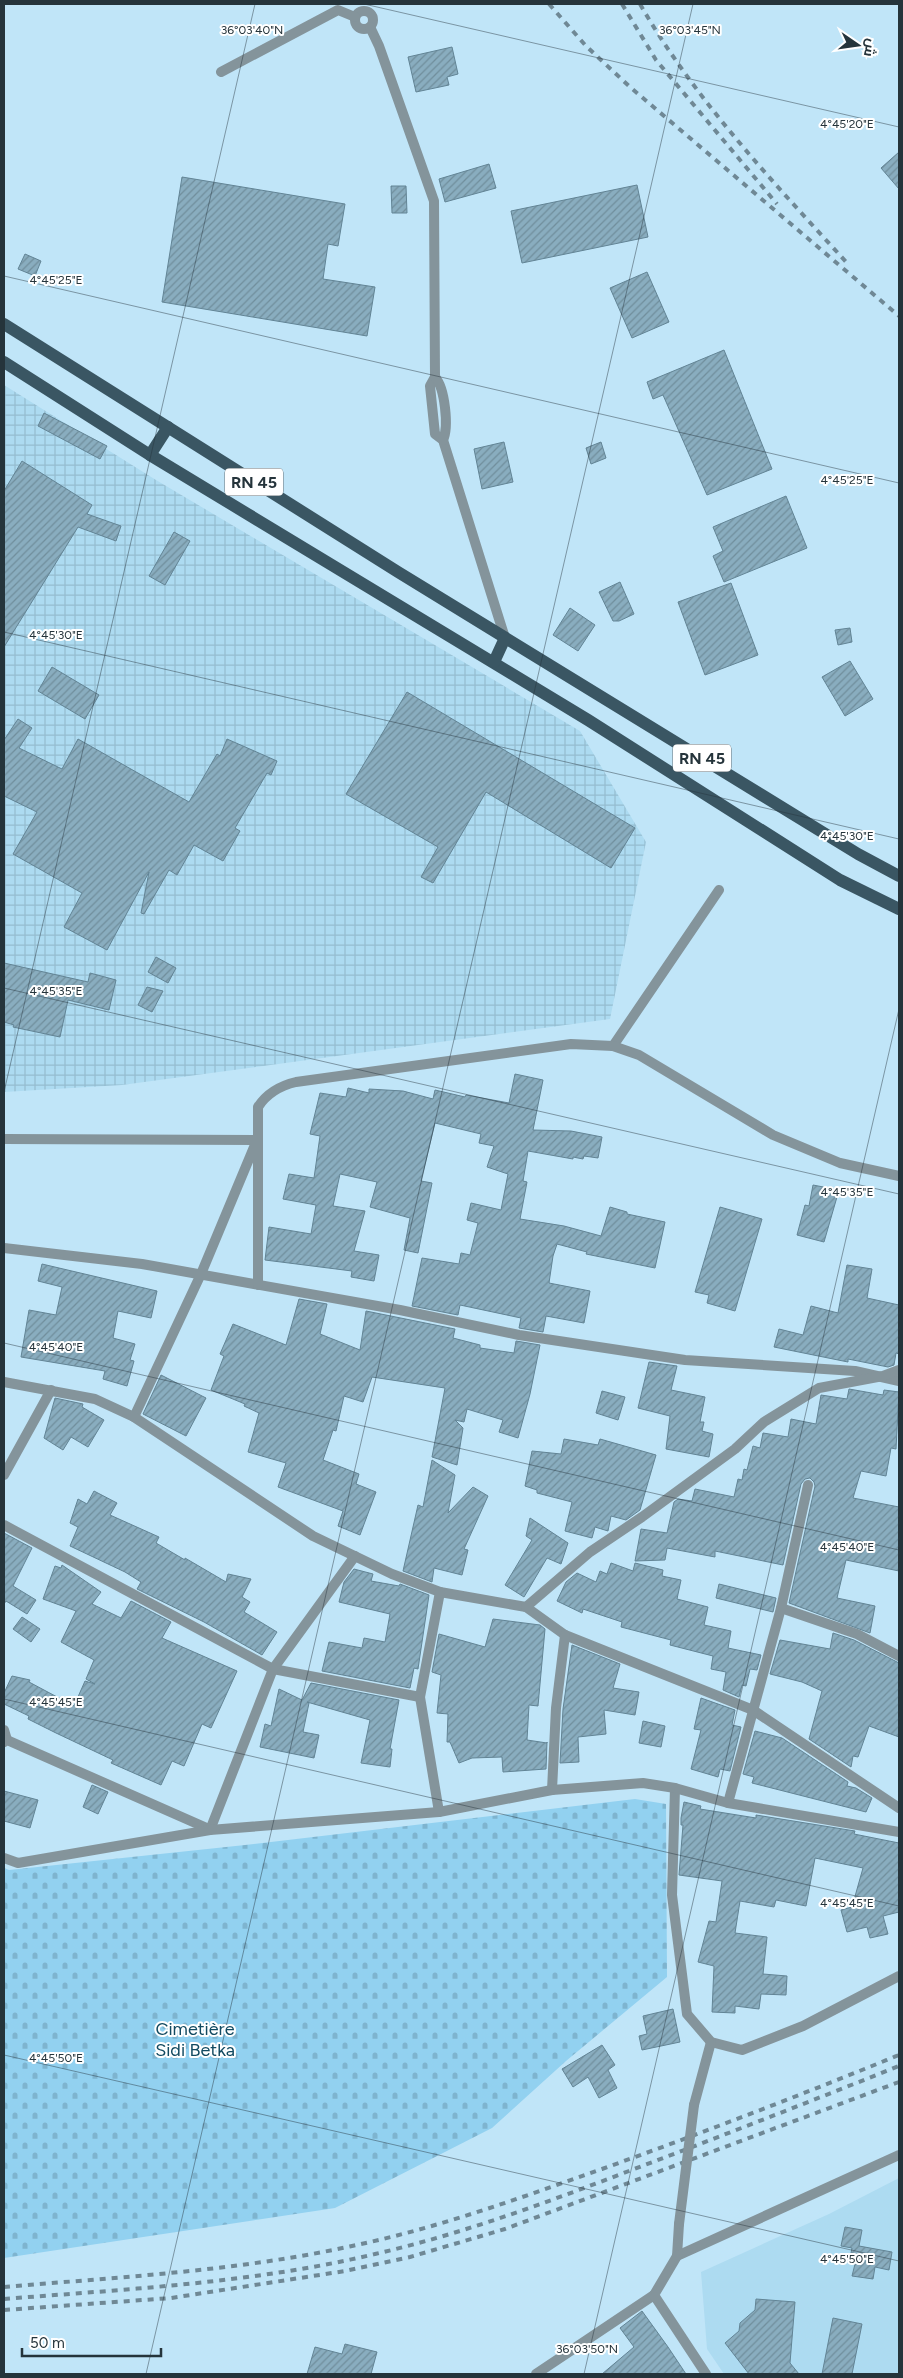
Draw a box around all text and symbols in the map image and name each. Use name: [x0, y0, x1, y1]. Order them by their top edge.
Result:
north arrow: [833, 20, 883, 70]
text: 36°03'40"N: [221, 23, 283, 37]
text: 36°03'45"N: [659, 23, 721, 37]
text: ش: [860, 37, 880, 59]
text: 4°45'20"E: [820, 117, 874, 131]
text: 4°45'25"E: [29, 273, 83, 287]
road number: RN 45: [225, 468, 283, 496]
text: 4°45'25"E: [820, 473, 874, 487]
text: 4°45'30"E: [29, 628, 83, 642]
road number: RN 45: [673, 744, 731, 771]
text: 4°45'30"E: [820, 829, 874, 843]
text: 4°45'35"E: [29, 984, 83, 998]
text: 4°45'35"E: [820, 1185, 874, 1199]
text: 4°45'40"E: [29, 1340, 83, 1354]
text: 4°45'40"E: [820, 1540, 874, 1554]
text: 4°45'45"E: [29, 1695, 83, 1709]
text: 4°45'45"E: [820, 1896, 874, 1910]
park label: Cimetière Sidi Betka: [155, 2018, 235, 2061]
text: 4°45'50"E: [29, 2051, 83, 2065]
text: 4°45'50"E: [820, 2252, 874, 2266]
scale bar: [22, 2326, 161, 2358]
text: 50 m: [30, 2334, 65, 2352]
text: 36°03'50"N: [556, 2342, 618, 2356]

